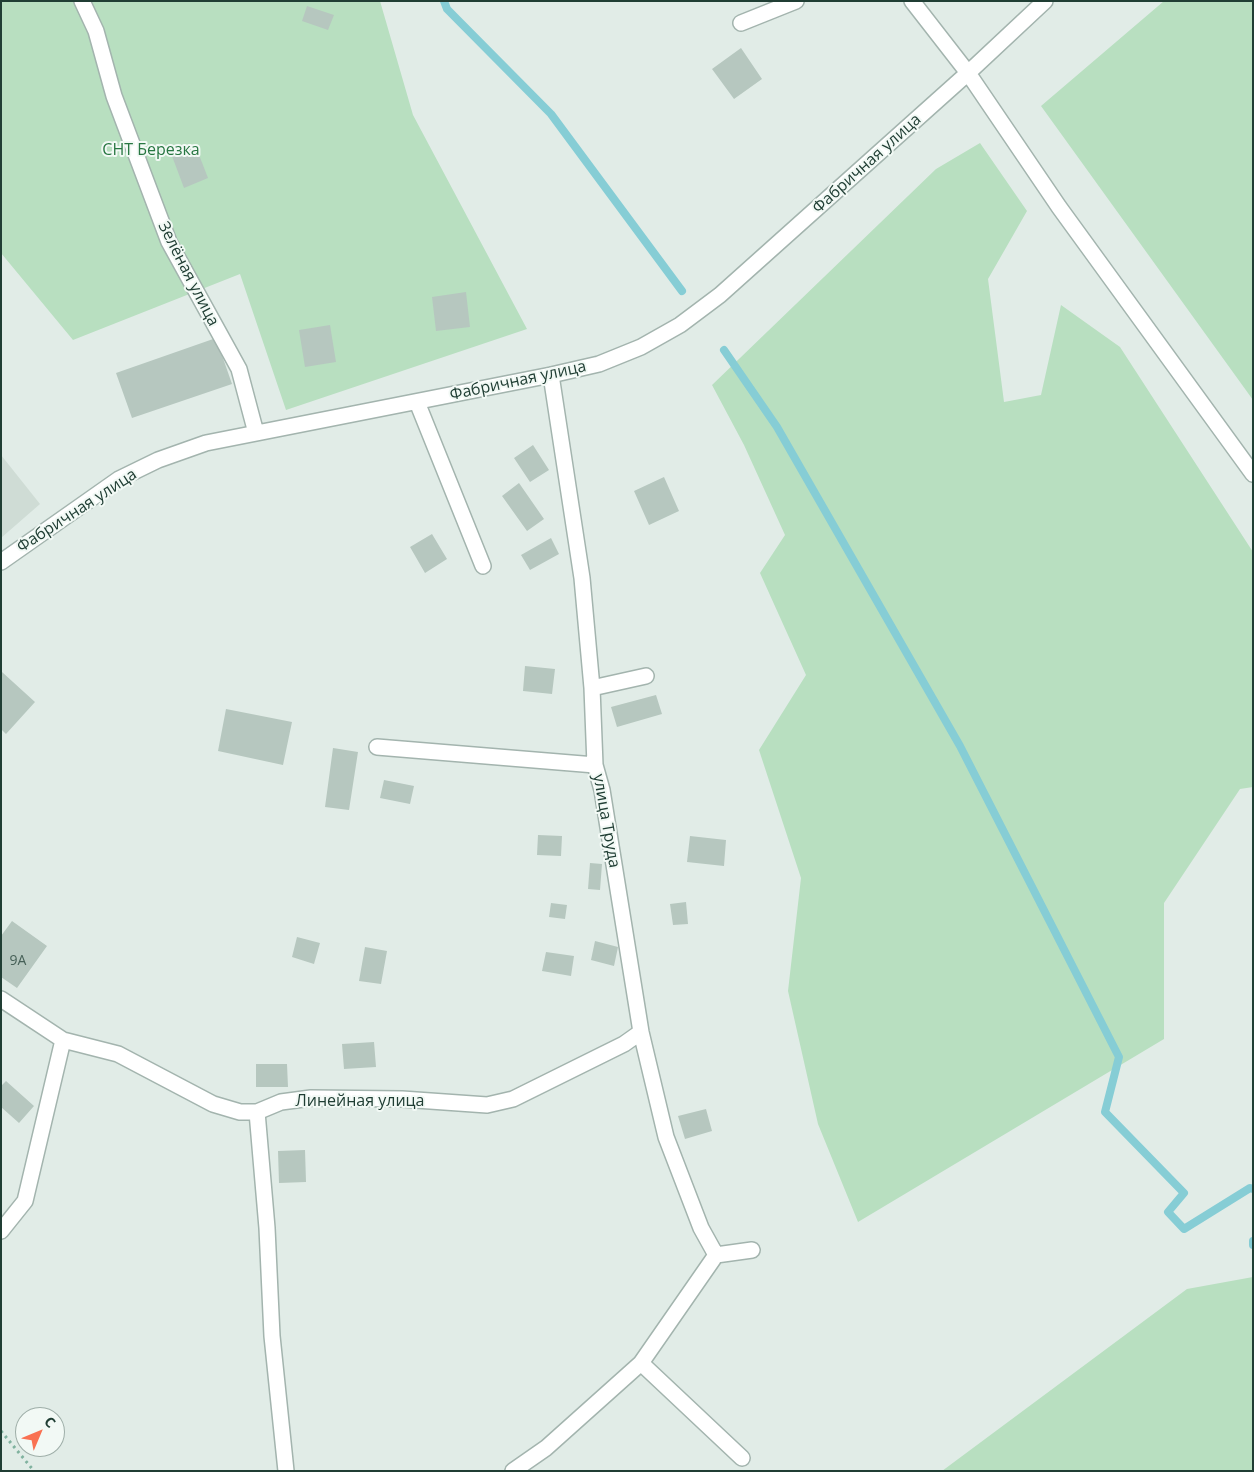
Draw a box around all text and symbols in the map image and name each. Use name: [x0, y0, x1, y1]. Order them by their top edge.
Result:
street label: Фабричная улица: [809, 110, 925, 218]
park label: СНТ Березка: [102, 140, 200, 160]
street label: Зелёная улица: [153, 219, 223, 329]
street label: Фабричная улица: [448, 357, 588, 405]
street label: Фабричная улица: [13, 465, 141, 557]
street label: улица Труда: [588, 773, 624, 869]
house number: 9А: [10, 953, 26, 969]
street label: Линейная улица: [296, 1091, 424, 1111]
north arrow: [15, 1407, 65, 1457]
text: С: [40, 1412, 60, 1432]

